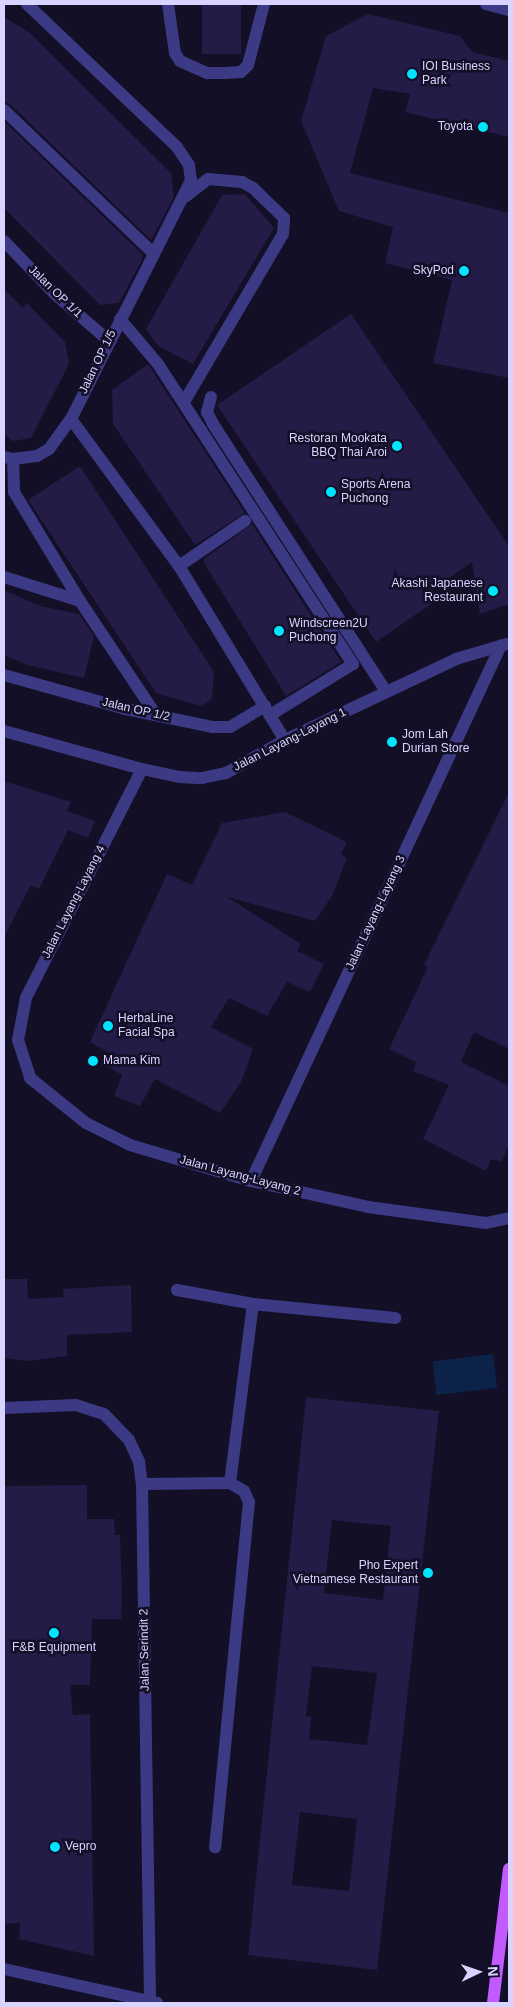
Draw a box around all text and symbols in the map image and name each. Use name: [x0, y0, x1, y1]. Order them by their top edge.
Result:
place label: IOI Business Park: [422, 60, 490, 88]
marker: IOI Business Park: [406, 68, 418, 80]
place label: Toyota: [438, 120, 473, 134]
marker: Toyota: [477, 121, 489, 133]
street label: Jalan OP 1/1: [25, 263, 85, 321]
place label: SkyPod: [413, 264, 454, 278]
marker: SkyPod: [458, 265, 470, 277]
street label: Jalan OP 1/5: [76, 328, 120, 396]
place label: Restoran Mookata BBQ Thai Aroi: [289, 432, 387, 460]
marker: Restoran Mookata BBQ Thai Aroi: [391, 440, 403, 452]
place label: Sports Arena Puchong: [341, 478, 411, 506]
marker: Sports Arena Puchong: [325, 486, 337, 498]
place label: Akashi Japanese Restaurant: [392, 577, 483, 605]
marker: Akashi Japanese Restaurant: [487, 585, 499, 597]
place label: Windscreen2U Puchong: [289, 617, 368, 645]
marker: Windscreen2U Puchong: [273, 625, 285, 637]
street label: Jalan OP 1/2: [101, 695, 171, 725]
street label: Jalan Layang-Layang 1: [231, 705, 349, 775]
place label: Jom Lah Durian Store: [402, 728, 469, 756]
marker: Jom Lah Durian Store: [386, 736, 398, 748]
street label: Jalan Layang-Layang 4: [39, 843, 109, 961]
street label: Jalan Layang-Layang 3: [343, 853, 409, 973]
place label: HerbaLine Facial Spa: [118, 1012, 175, 1040]
marker: HerbaLine Facial Spa: [102, 1020, 114, 1032]
place label: Mama Kim: [103, 1054, 160, 1068]
marker: Mama Kim: [87, 1055, 99, 1067]
street label: Jalan Layang-Layang 2: [178, 1153, 302, 1199]
place label: Pho Expert Vietnamese Restaurant: [293, 1559, 418, 1587]
marker: Pho Expert Vietnamese Restaurant: [422, 1567, 434, 1579]
street label: Jalan Serindit 2: [137, 1609, 153, 1691]
marker: F&B Equipment: [48, 1627, 60, 1639]
place label: F&B Equipment: [12, 1641, 96, 1655]
place label: Vepro: [65, 1840, 96, 1854]
marker: Vepro: [49, 1841, 61, 1853]
north arrow: [453, 1947, 503, 1997]
text: N: [485, 1966, 501, 1977]

